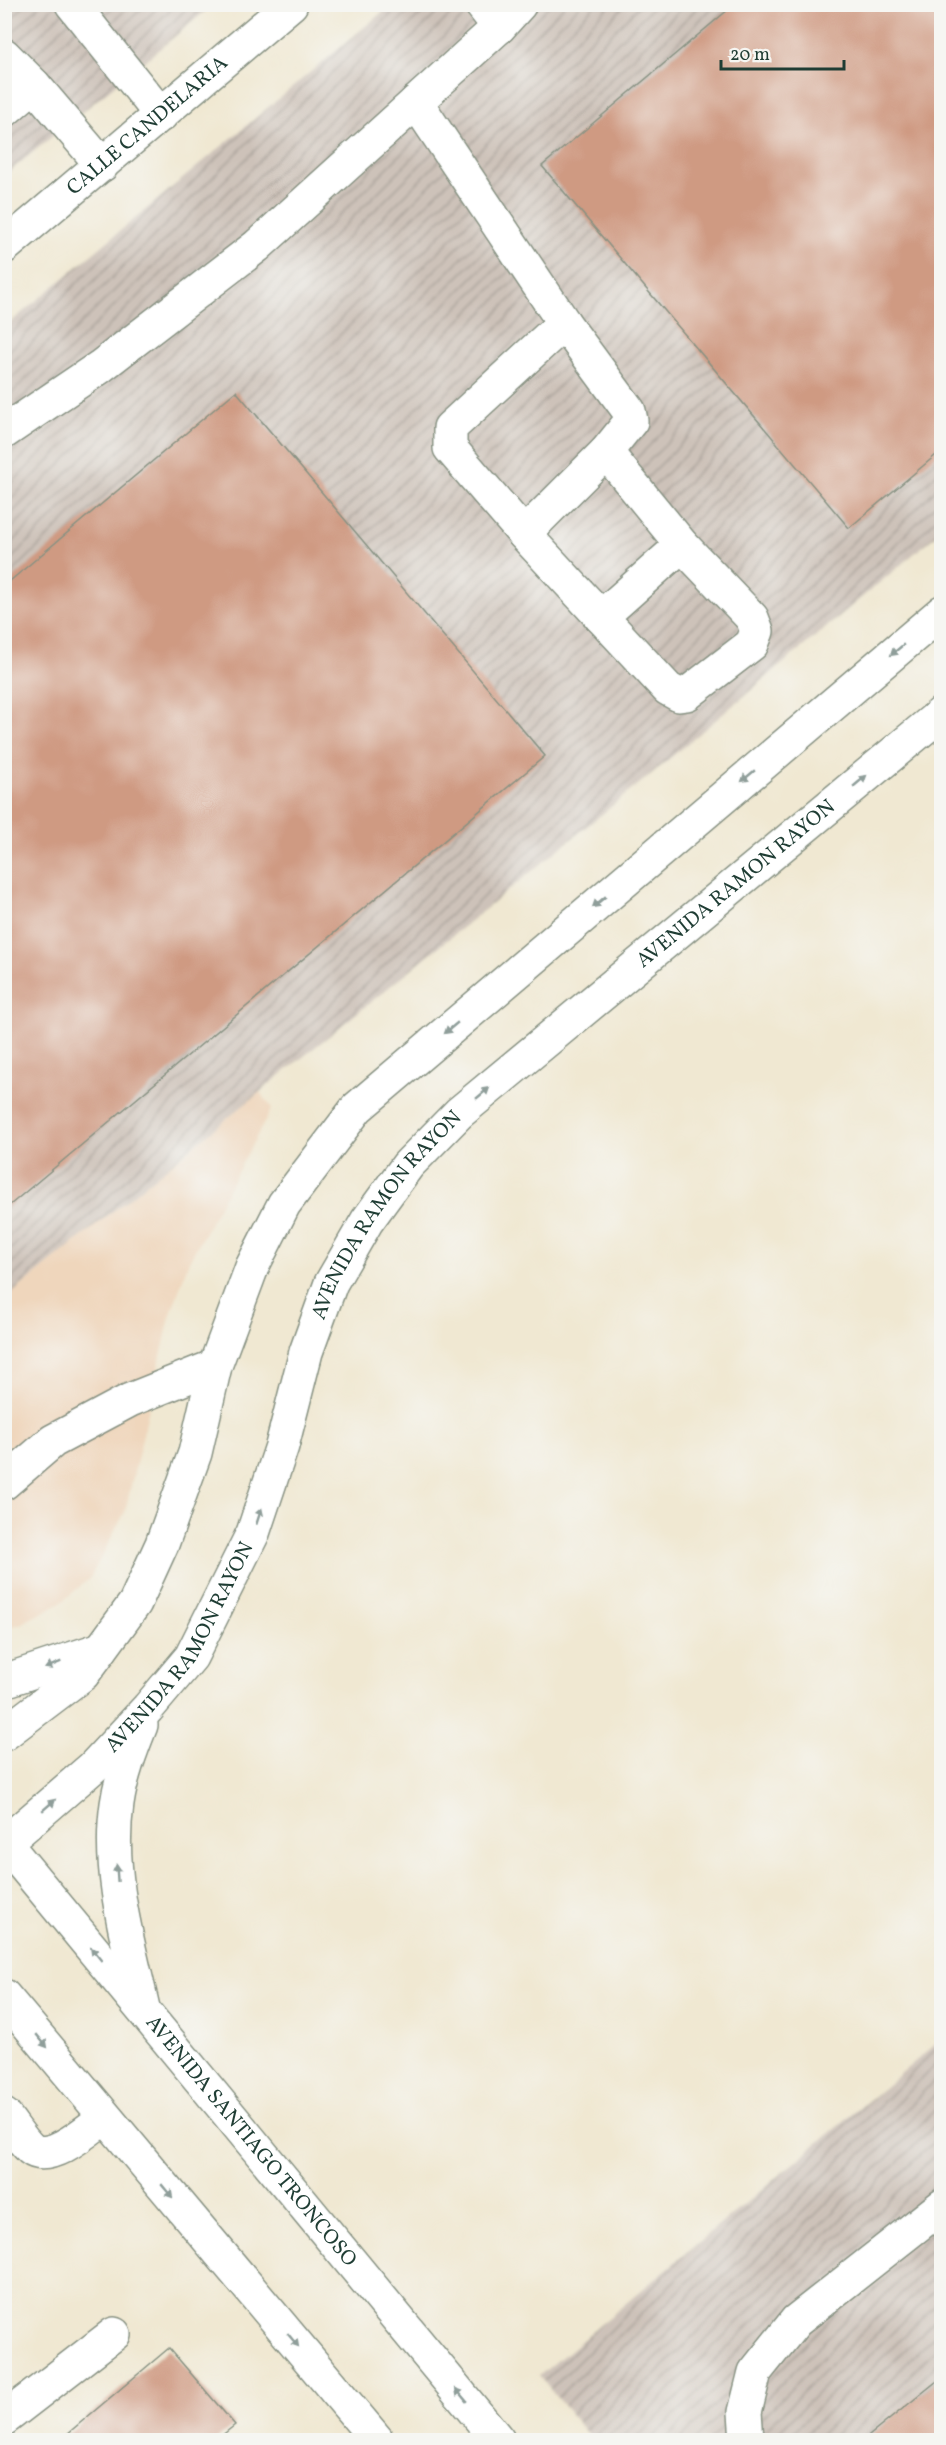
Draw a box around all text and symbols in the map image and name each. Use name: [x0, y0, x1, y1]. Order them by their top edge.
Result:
scale bar: [721, 33, 844, 71]
text: 20 m: [730, 43, 770, 68]
street label: CALLE CANDELARIA: [61, 49, 235, 202]
one-way arrow: [890, 643, 905, 656]
one-way arrow: [741, 769, 756, 782]
one-way arrow: [852, 775, 867, 788]
street label: AVENIDA RAMON RAYON: [630, 793, 841, 975]
one-way arrow: [592, 895, 607, 908]
one-way arrow: [443, 1022, 459, 1035]
one-way arrow: [475, 1087, 490, 1100]
street label: AVENIDA RAMON RAYON: [304, 1104, 468, 1324]
one-way arrow: [255, 1507, 264, 1525]
street label: AVENIDA RAMON RAYON: [99, 1537, 261, 1759]
one-way arrow: [44, 1661, 62, 1670]
one-way arrow: [41, 1798, 56, 1812]
one-way arrow: [112, 1864, 122, 1883]
one-way arrow: [89, 1946, 102, 1962]
street label: AVENIDA SANTIAGO TRONCOSO: [139, 2009, 364, 2273]
one-way arrow: [35, 2033, 48, 2048]
one-way arrow: [161, 2183, 174, 2199]
one-way arrow: [286, 2332, 299, 2347]
one-way arrow: [455, 2388, 467, 2403]

